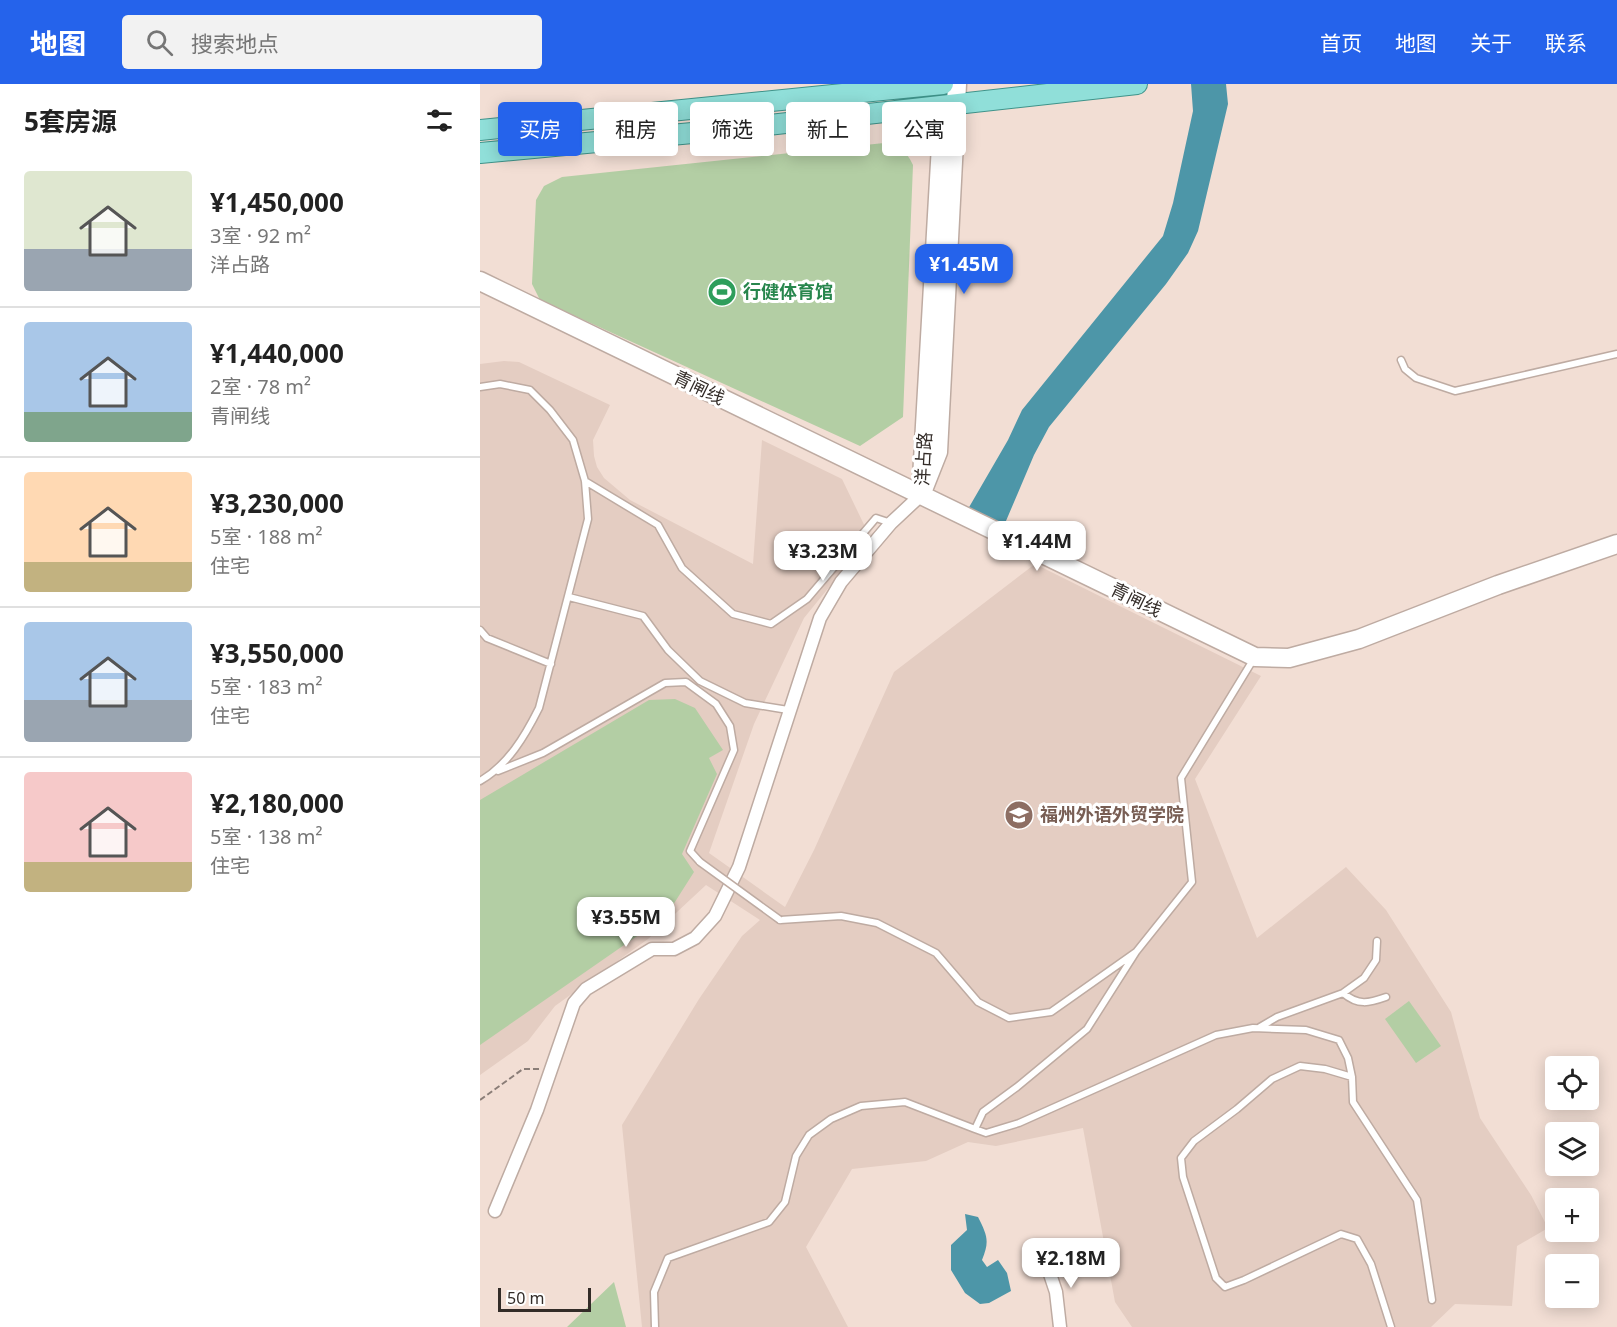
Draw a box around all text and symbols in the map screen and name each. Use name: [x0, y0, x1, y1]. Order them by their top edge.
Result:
search box: [122, 15, 542, 69]
text: 地图: [30, 24, 86, 62]
icon: search: [143, 26, 176, 59]
text: 搜索地点: [191, 28, 279, 58]
text: 首页: [1320, 29, 1362, 57]
text: 地图: [1395, 29, 1437, 57]
text: 关于: [1470, 29, 1512, 57]
text: 联系: [1545, 29, 1587, 57]
chip: 买房: [498, 102, 582, 156]
chip: 租房: [594, 102, 678, 156]
chip: 筛选: [690, 102, 774, 156]
chip: 新上: [786, 102, 870, 156]
chip: 公寓: [882, 102, 966, 156]
text: 5套房源: [24, 103, 117, 139]
icon: filters: [423, 104, 456, 137]
text: ¥1,450,000: [210, 184, 344, 220]
icon: home: [72, 195, 144, 267]
text: 3室 · 92 m²: [210, 222, 311, 249]
pin: ¥1.45M: [915, 244, 1013, 295]
text: ¥1.45M: [929, 250, 999, 277]
text: 洋占路: [210, 251, 270, 278]
sports icon: 行健体育馆: [706, 276, 738, 308]
place label: 行健体育馆: [743, 279, 833, 303]
text: ¥1,440,000: [210, 335, 344, 371]
icon: home: [72, 346, 144, 418]
street label: 青闸线: [670, 364, 729, 410]
text: 2室 · 78 m²: [210, 373, 311, 400]
text: 青闸线: [210, 402, 270, 429]
street label: 洋占路: [910, 431, 936, 487]
text: ¥3,230,000: [210, 485, 344, 521]
icon: home: [72, 496, 144, 568]
pin: ¥1.44M: [988, 521, 1086, 572]
text: 5室 · 188 m²: [210, 523, 322, 550]
text: ¥1.44M: [1002, 527, 1072, 554]
pin: ¥3.23M: [774, 531, 872, 582]
text: ¥3.23M: [788, 537, 858, 564]
text: 住宅: [210, 552, 250, 579]
street label: 青闸线: [1107, 576, 1166, 622]
text: ¥3,550,000: [210, 635, 344, 671]
icon: home: [72, 646, 144, 718]
text: 5室 · 183 m²: [210, 673, 322, 700]
text: 住宅: [210, 702, 250, 729]
text: ¥2,180,000: [210, 785, 344, 821]
icon: home: [72, 796, 144, 868]
school or university icon: 福州外语外贸学院: [1003, 799, 1035, 831]
place label: 福州外语外贸学院: [1040, 802, 1184, 826]
text: 5室 · 138 m²: [210, 823, 322, 850]
text: 住宅: [210, 852, 250, 879]
pin: ¥3.55M: [577, 897, 675, 948]
text: ¥3.55M: [591, 903, 661, 930]
map controls: [1545, 1056, 1599, 1308]
button: locate: [1545, 1056, 1599, 1110]
button: layers: [1545, 1122, 1599, 1176]
button: +: [1545, 1188, 1599, 1242]
pin: ¥2.18M: [1022, 1238, 1120, 1289]
text: ¥2.18M: [1036, 1244, 1106, 1271]
button: −: [1545, 1254, 1599, 1308]
scale bar: [498, 1285, 591, 1312]
text: 50 m: [507, 1287, 544, 1309]

